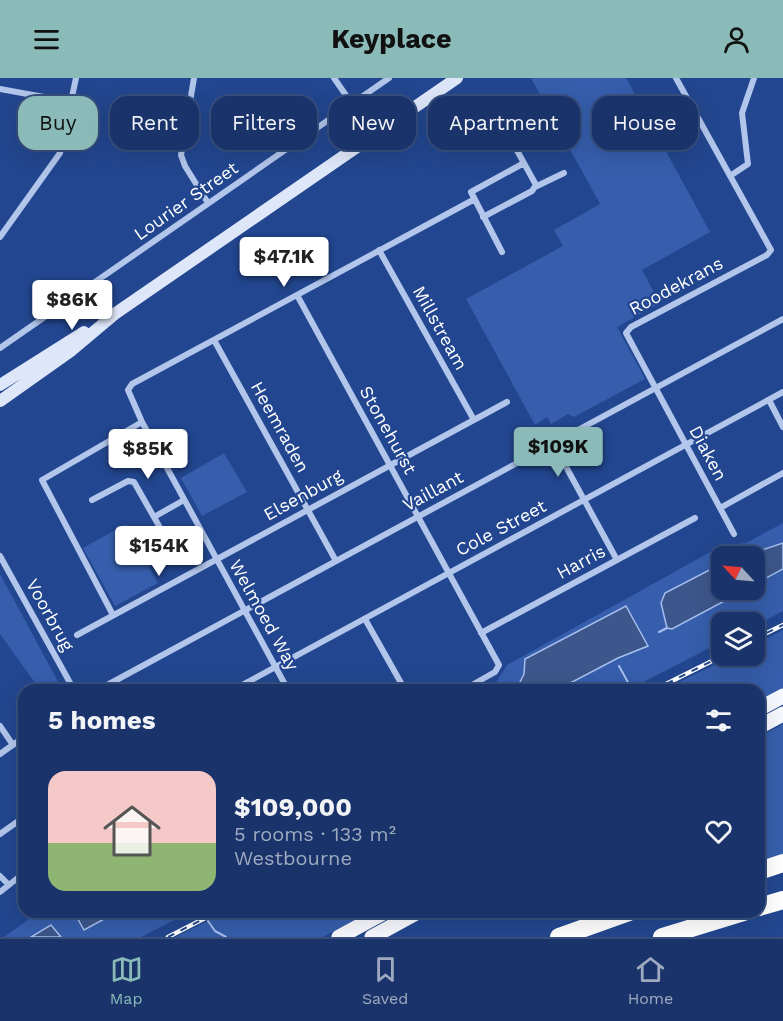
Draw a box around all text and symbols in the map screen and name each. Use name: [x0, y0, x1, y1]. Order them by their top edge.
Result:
icon: menu: [30, 23, 63, 56]
text: Keyplace: [331, 23, 452, 55]
icon: person: [720, 23, 753, 56]
chip: Buy: [18, 96, 98, 150]
chip: Rent: [110, 96, 199, 150]
chip: Filters: [211, 96, 317, 150]
chip: New: [329, 96, 416, 150]
chip: Apartment: [428, 96, 580, 150]
chip: House: [592, 96, 698, 150]
street label: Lourier Street: [130, 157, 242, 244]
pin: $47.1K: [235, 237, 333, 288]
text: $47.1K: [254, 244, 314, 268]
street label: Roodekrans: [625, 252, 726, 319]
pin: $86K: [36, 280, 108, 331]
street label: Millstream: [409, 282, 472, 374]
text: $86K: [46, 287, 98, 311]
street label: Heemraden: [247, 377, 314, 476]
street label: Stonehurst: [356, 382, 422, 478]
street label: Diaken: [685, 422, 732, 484]
pin: $109K: [516, 427, 600, 478]
pin: $85K: [112, 429, 184, 480]
text: $109K: [528, 434, 588, 458]
text: $85K: [123, 436, 173, 460]
street label: Elsenburg: [260, 464, 346, 525]
street label: Vaillant: [399, 466, 467, 515]
street label: Cole Street: [452, 495, 550, 560]
pin: $154K: [117, 526, 201, 577]
text: $154K: [129, 533, 189, 557]
street label: Harris: [553, 540, 609, 583]
north arrow: [711, 546, 765, 600]
map controls: [711, 546, 765, 666]
street label: Welmoed Way: [225, 556, 304, 674]
street label: Voorbrug: [22, 575, 79, 655]
button: layers: [711, 612, 765, 666]
icon: filters: [702, 704, 735, 737]
text: 5 homes: [48, 705, 156, 735]
text: $109,000: [234, 792, 352, 822]
icon: home: [96, 795, 168, 867]
icon: heart: [702, 815, 735, 848]
text: 5 rooms · 133 m²: [234, 822, 396, 846]
text: Westbourne: [234, 846, 352, 870]
tab: Map: [110, 953, 143, 1008]
tab: Saved: [362, 953, 408, 1008]
tab: Home: [628, 953, 673, 1008]

